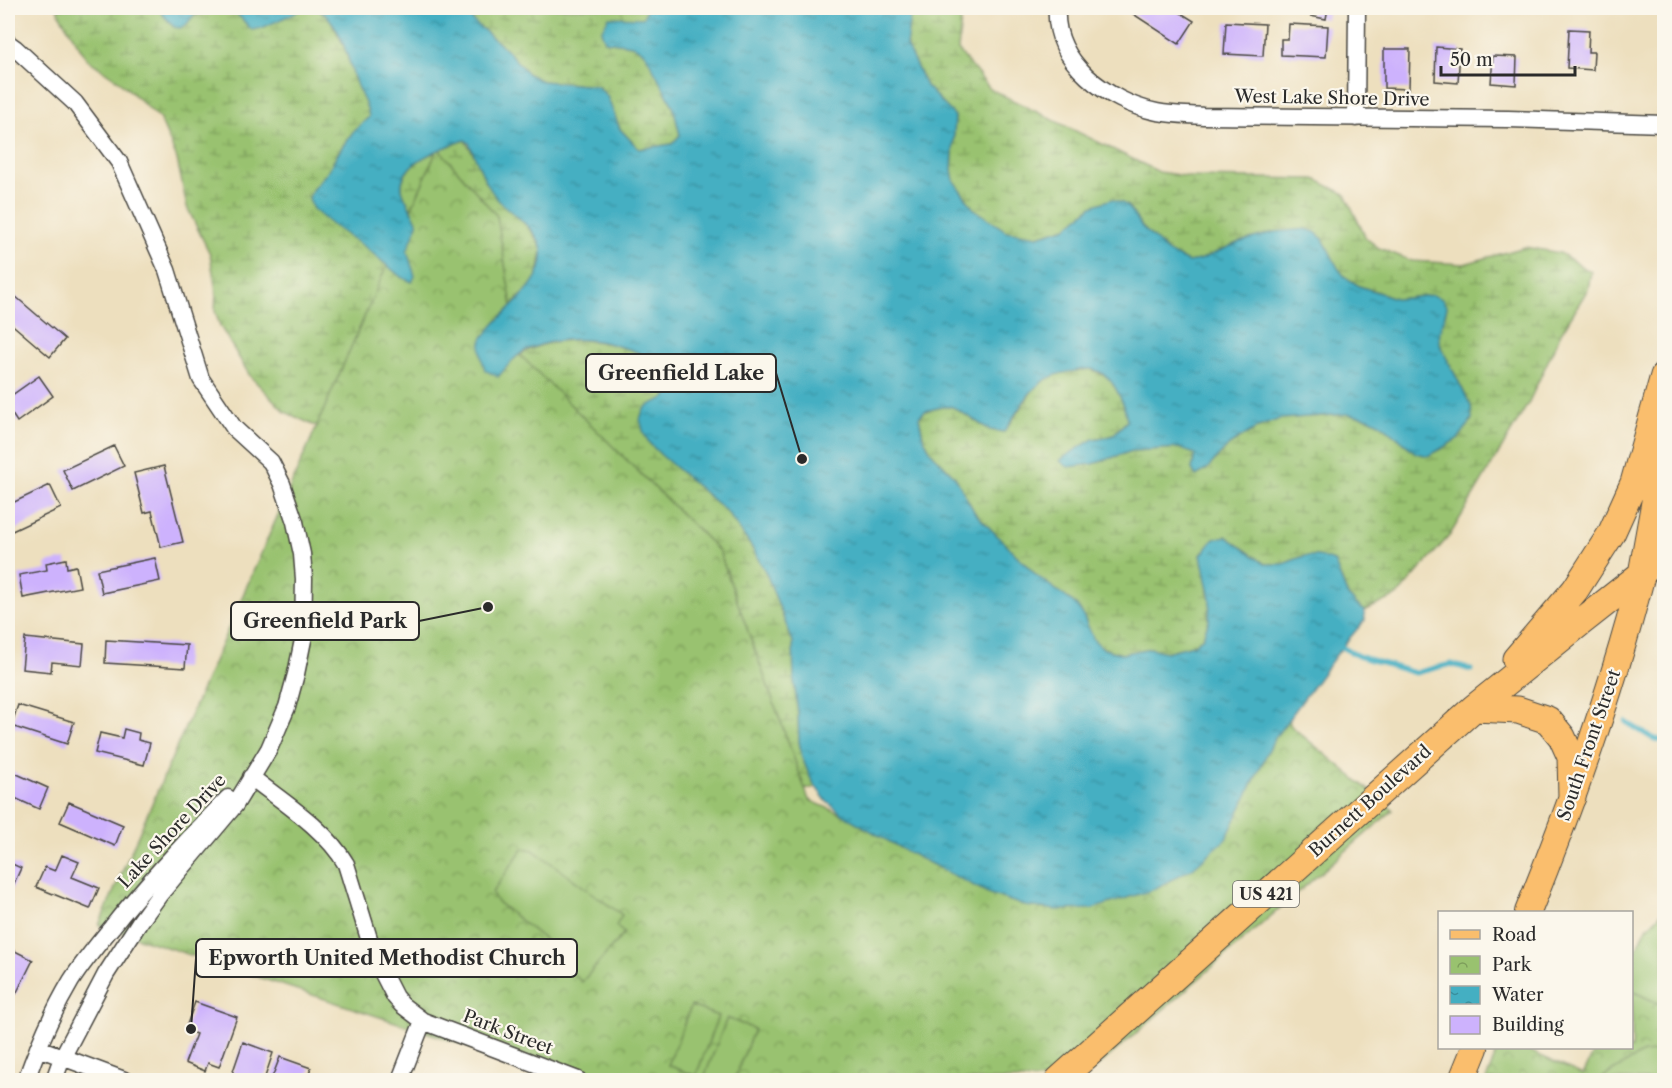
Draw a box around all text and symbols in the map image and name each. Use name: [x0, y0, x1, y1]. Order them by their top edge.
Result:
scale bar: [1441, 39, 1574, 77]
text: 50 m: [1450, 49, 1493, 71]
street label: West Lake Shore Drive: [1233, 85, 1430, 111]
callout: Greenfield Lake: [586, 354, 776, 392]
text: Greenfield Lake: [598, 361, 764, 385]
callout: Greenfield Park: [231, 602, 419, 640]
text: Greenfield Park: [243, 609, 408, 633]
street label: South Front Street: [1553, 666, 1625, 824]
street label: Burnett Boulevard: [1304, 740, 1436, 862]
street label: Lake Shore Drive: [114, 769, 230, 893]
road number: US 421: [1233, 881, 1299, 907]
legend: [1438, 911, 1633, 1049]
text: Road: [1492, 924, 1537, 946]
callout: Epworth United Methodist Church: [196, 939, 577, 977]
text: Epworth United Methodist Church: [208, 946, 566, 970]
text: Park: [1492, 954, 1533, 976]
text: Water: [1491, 984, 1544, 1006]
street label: Park Street: [460, 1005, 557, 1059]
text: Building: [1492, 1014, 1564, 1036]

